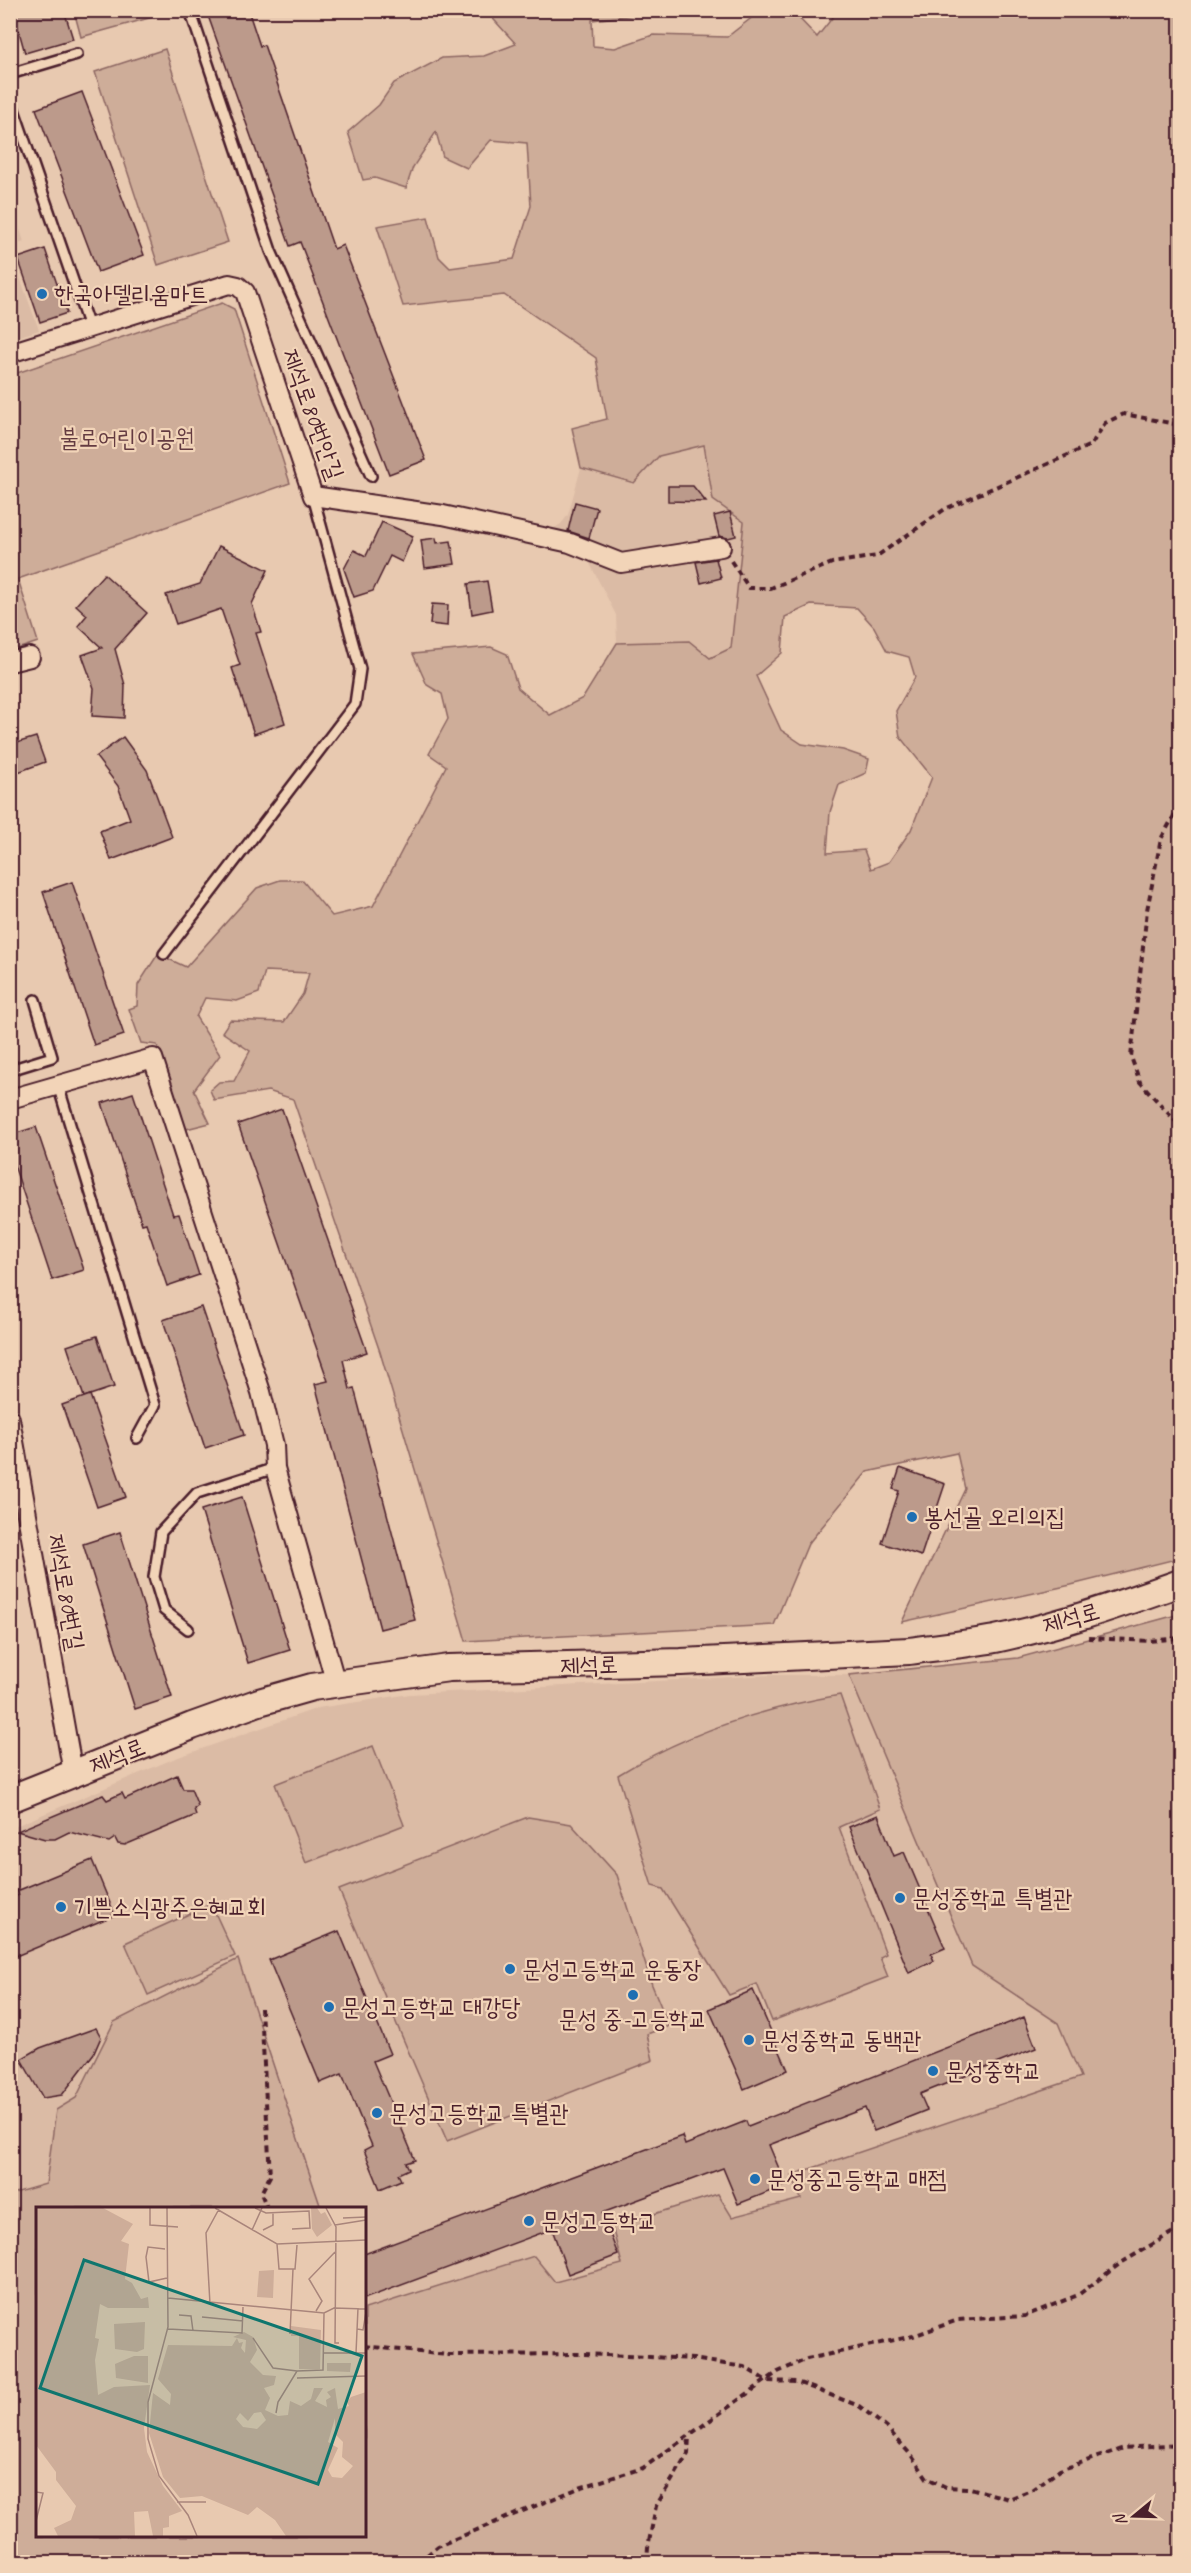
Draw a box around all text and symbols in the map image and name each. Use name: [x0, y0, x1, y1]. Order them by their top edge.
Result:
place label: 한국아델리움마트: [54, 279, 209, 309]
marker: 한국아델리움마트: [35, 287, 49, 301]
street label: 제석로80번안길: [275, 344, 351, 484]
park label: 불로어린이공원: [59, 423, 195, 453]
place label: 봉선골 오리의집: [924, 1502, 1065, 1532]
marker: 봉선골 오리의집: [905, 1510, 919, 1524]
street label: 제석로80번길: [41, 1531, 91, 1653]
street label: 제석로: [1039, 1596, 1103, 1640]
street label: 제석로: [560, 1649, 618, 1681]
street label: 제석로: [85, 1731, 149, 1781]
place label: 문성중학교 특별관: [912, 1883, 1072, 1913]
marker: 문성중학교 특별관: [893, 1891, 907, 1905]
place label: 기쁜소식광주은혜교회: [73, 1892, 266, 1922]
marker: 기쁜소식광주은혜교회: [54, 1900, 68, 1914]
place label: 문성고등학교 운동장: [522, 1954, 702, 1984]
marker: 문성고등학교 운동장: [503, 1962, 517, 1976]
marker: 문성 중-고등학교: [626, 1988, 640, 2002]
place label: 문성고등학교 대강당: [341, 1992, 521, 2022]
marker: 문성고등학교 대강당: [322, 2000, 336, 2014]
place label: 문성 중-고등학교: [559, 2004, 707, 2034]
place label: 문성중학교 동백관: [761, 2025, 921, 2055]
marker: 문성중학교 동백관: [742, 2033, 756, 2047]
place label: 문성중학교: [945, 2056, 1042, 2086]
marker: 문성중학교: [926, 2064, 940, 2078]
place label: 문성고등학교 특별관: [389, 2098, 569, 2128]
marker: 문성고등학교 특별관: [370, 2106, 384, 2120]
place label: 문성중고등학교 매점: [767, 2164, 947, 2194]
marker: 문성중고등학교 매점: [748, 2172, 762, 2186]
place label: 문성고등학교: [541, 2206, 657, 2236]
inset map: [36, 2207, 366, 2537]
marker: 문성고등학교: [522, 2214, 536, 2228]
north arrow: [1104, 2486, 1164, 2546]
text: N: [1109, 2510, 1132, 2528]

